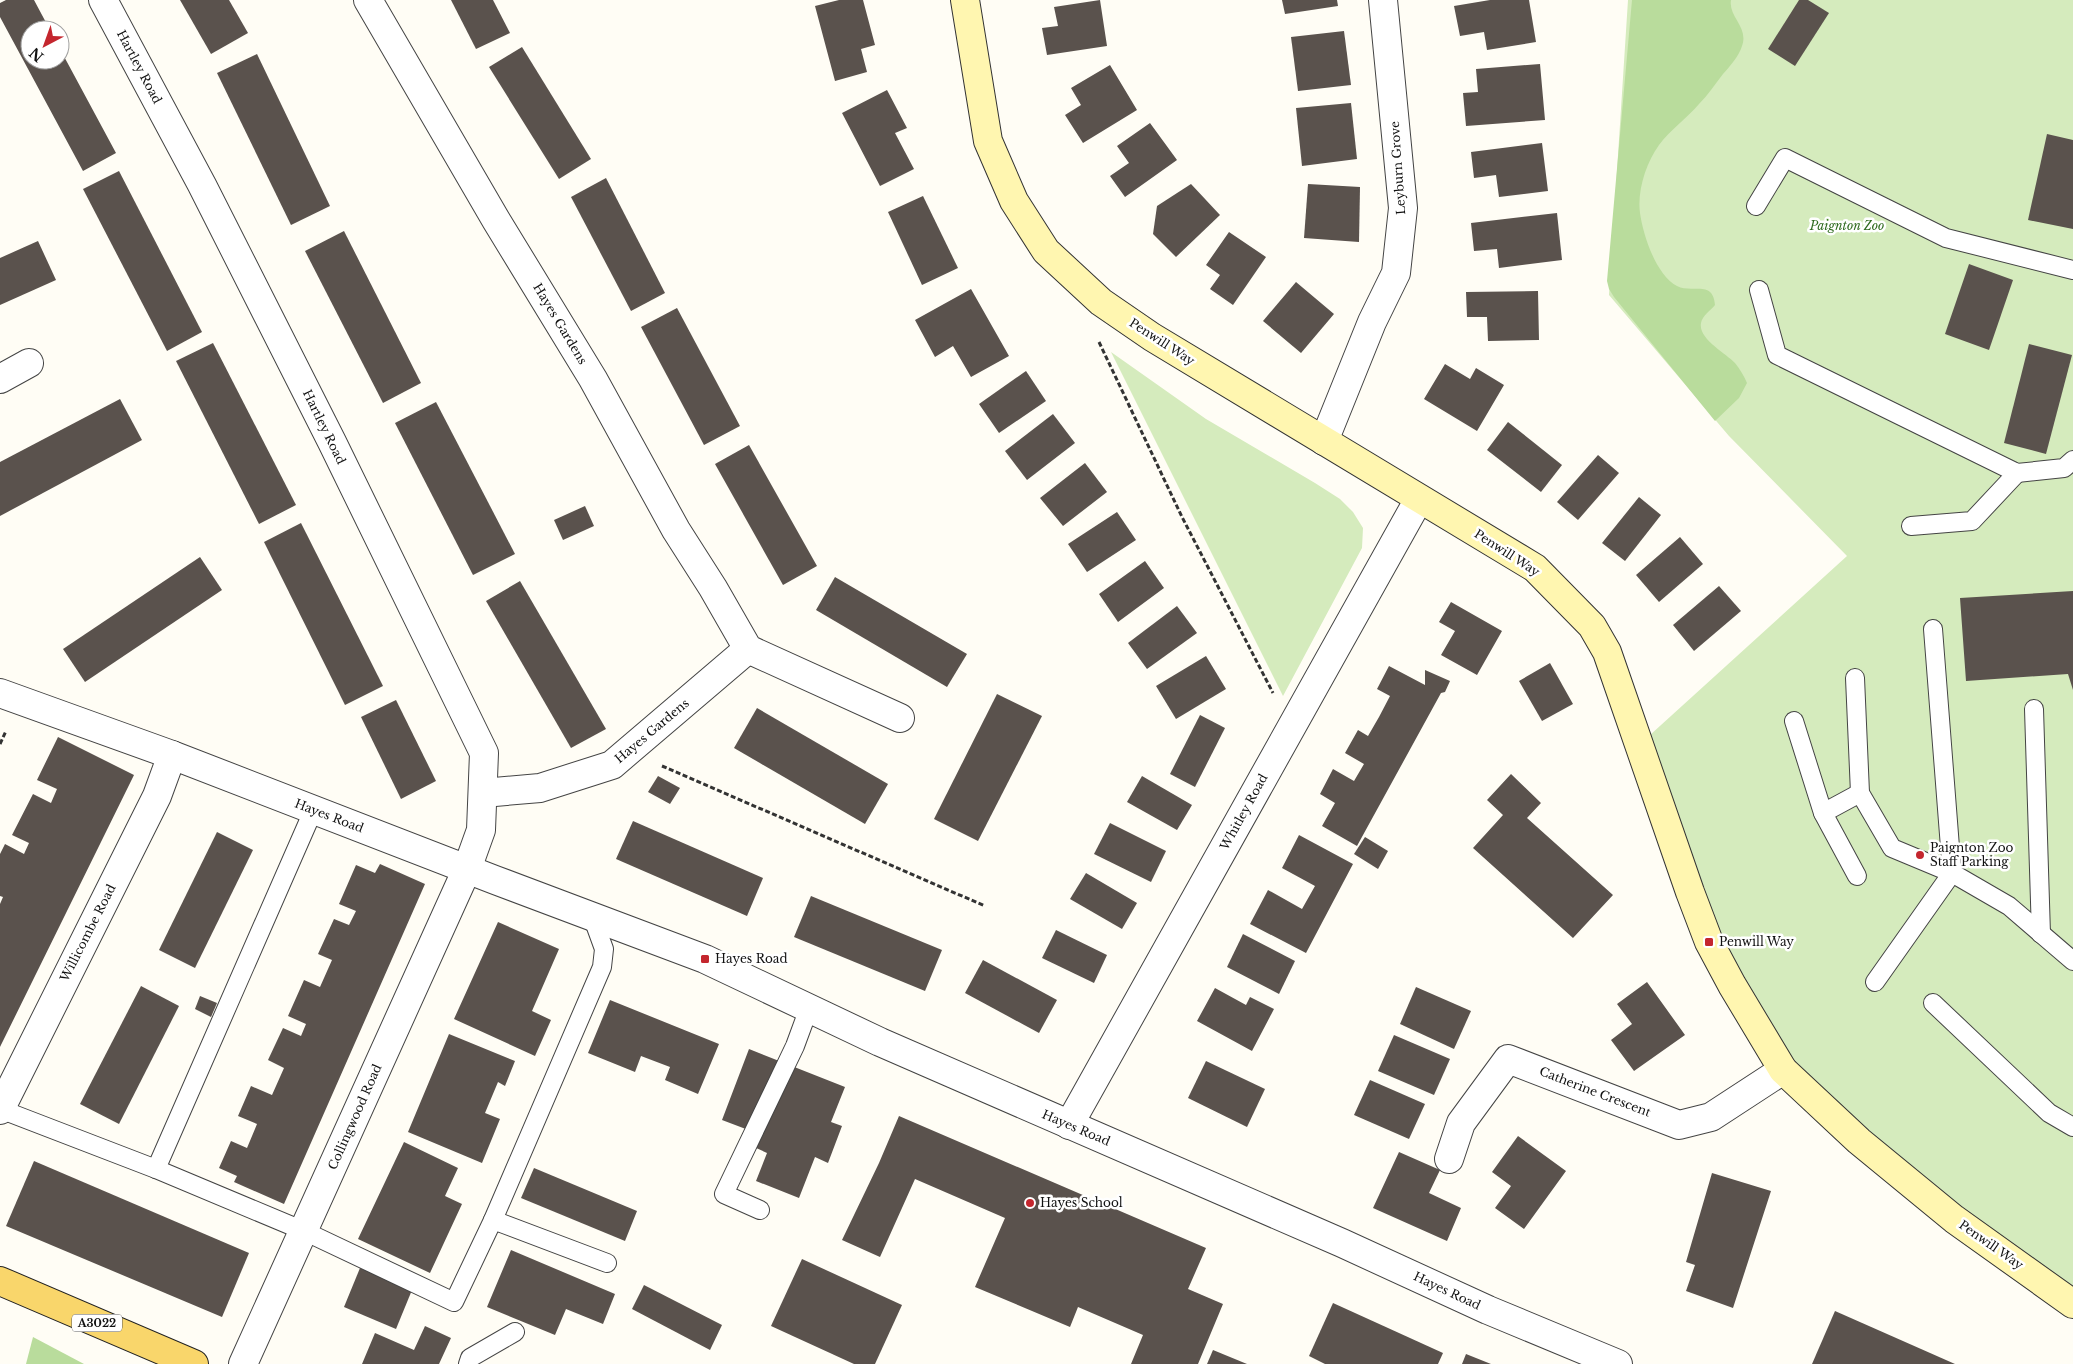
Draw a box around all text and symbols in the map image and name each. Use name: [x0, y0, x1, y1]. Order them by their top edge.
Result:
north arrow: [20, 20, 70, 70]
street label: Hartley Road: [114, 27, 165, 106]
text: N: [26, 44, 47, 66]
street label: Leyburn Grove: [1387, 121, 1408, 215]
park label: Paignton Zoo: [1809, 218, 1884, 233]
street label: Hayes Gardens: [530, 280, 591, 367]
street label: Penwill Way: [1127, 315, 1198, 368]
street label: Hartley Road: [300, 387, 349, 467]
street label: Penwill Way: [1472, 526, 1543, 579]
street label: Hayes Gardens: [612, 695, 692, 766]
street label: Whitley Road: [1216, 771, 1271, 853]
street label: Hayes Road: [293, 796, 366, 836]
place label: Paignton Zoo Staff Parking: [1930, 840, 2013, 869]
marker: Paignton Zoo Staff Parking: [1914, 849, 1926, 861]
street label: Willicombe Road: [56, 882, 119, 985]
place label: Penwill Way: [1719, 934, 1794, 949]
marker: Penwill Way: [1703, 936, 1715, 948]
place label: Hayes Road: [715, 951, 788, 966]
marker: Hayes Road: [699, 953, 711, 965]
street label: Collingwood Road: [325, 1062, 385, 1172]
street label: Catherine Crescent: [1537, 1063, 1653, 1120]
street label: Hayes Road: [1040, 1106, 1113, 1149]
place label: Hayes School: [1040, 1195, 1123, 1210]
marker: Hayes School: [1024, 1197, 1036, 1209]
street label: Penwill Way: [1956, 1217, 2027, 1272]
street label: Hayes Road: [1411, 1268, 1483, 1313]
road number: A3022: [72, 1315, 122, 1332]

